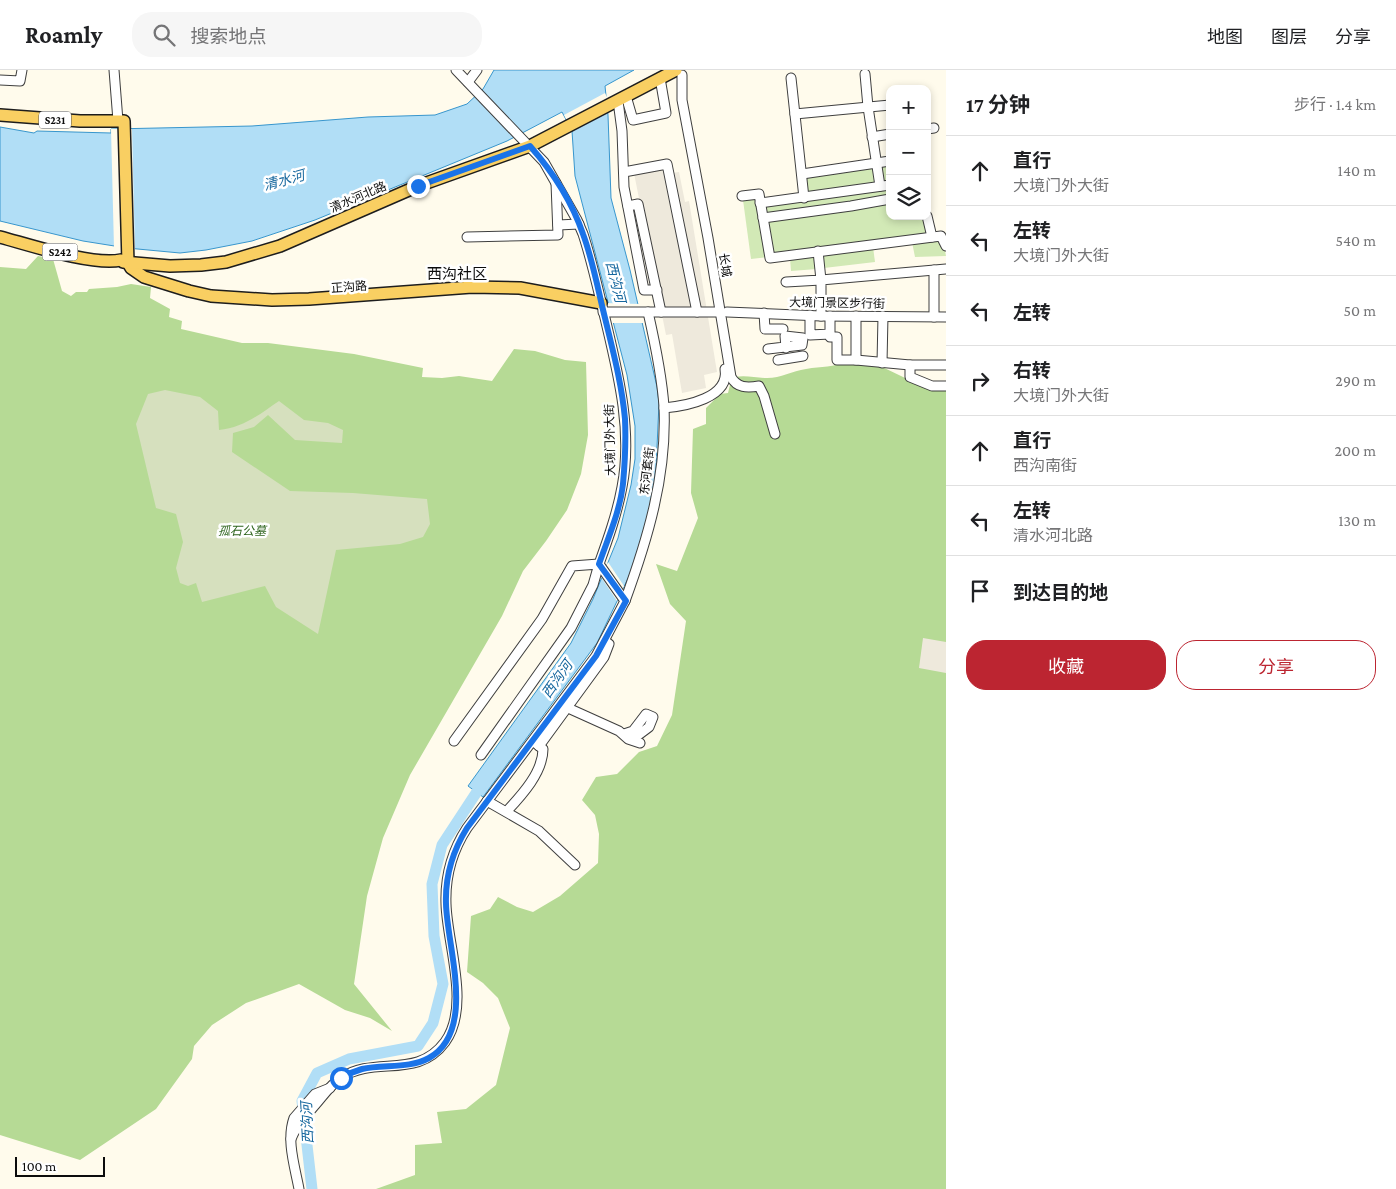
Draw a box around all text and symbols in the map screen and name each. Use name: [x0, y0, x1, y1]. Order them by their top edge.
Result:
search box: [132, 12, 482, 57]
text: Roamly: [25, 21, 102, 48]
icon: search: [150, 21, 178, 49]
text: 搜索地点: [190, 26, 266, 47]
text: 地图: [1207, 27, 1243, 47]
text: 图层: [1271, 27, 1307, 47]
text: 分享: [1335, 27, 1371, 47]
map controls: [886, 85, 931, 220]
button: +: [886, 85, 931, 130]
text: 17 分钟: [966, 93, 1030, 117]
text: 步行 · 1.4 km: [1294, 96, 1376, 113]
road number: S231: [39, 112, 71, 128]
button: −: [886, 130, 931, 175]
text: 直行: [1013, 150, 1051, 171]
icon: ahead: [966, 157, 994, 185]
text: 140 m: [1338, 162, 1376, 179]
water label: 清水河: [262, 166, 309, 193]
route end: [407, 175, 430, 198]
button: layers: [886, 175, 931, 220]
text: 大境门外大街: [1013, 177, 1109, 194]
street label: 清水河北路: [328, 179, 388, 215]
text: 左转: [1013, 220, 1051, 241]
icon: left: [966, 227, 994, 255]
text: 540 m: [1335, 232, 1376, 249]
road number: S242: [42, 243, 78, 260]
text: 大境门外大街: [1013, 247, 1109, 264]
street label: 长城: [716, 252, 734, 278]
water label: 西沟河: [603, 260, 630, 307]
district label: 西沟社区: [427, 266, 487, 282]
street label: 正沟路: [331, 279, 367, 295]
street label: 大境门景区步行街: [789, 295, 885, 311]
icon: left: [966, 297, 994, 325]
text: 左转: [1013, 302, 1051, 323]
text: 50 m: [1344, 302, 1376, 319]
text: 右转: [1013, 360, 1051, 381]
icon: right: [966, 367, 994, 395]
text: 290 m: [1335, 372, 1376, 389]
text: 大境门外大街: [1013, 387, 1109, 404]
street label: 大境门外大街: [602, 404, 618, 476]
text: 直行: [1013, 430, 1051, 451]
icon: ahead: [966, 437, 994, 465]
text: 200 m: [1334, 442, 1376, 459]
street label: 东河套街: [637, 446, 657, 496]
text: 西沟南街: [1013, 457, 1077, 474]
text: 左转: [1013, 500, 1051, 521]
icon: left: [966, 507, 994, 535]
text: 130 m: [1338, 512, 1376, 529]
park label: 孤石公墓: [218, 524, 268, 538]
text: 清水河北路: [1013, 527, 1093, 544]
icon: arrive: [966, 577, 994, 605]
text: 到达目的地: [1013, 582, 1108, 603]
button: 收藏: [966, 640, 1166, 690]
button: 分享: [1176, 640, 1376, 690]
water label: 西沟河: [538, 655, 577, 701]
route start: [330, 1067, 353, 1090]
water label: 西沟河: [298, 1099, 316, 1144]
scale bar: [15, 1154, 105, 1177]
text: 100 m: [22, 1158, 56, 1174]

